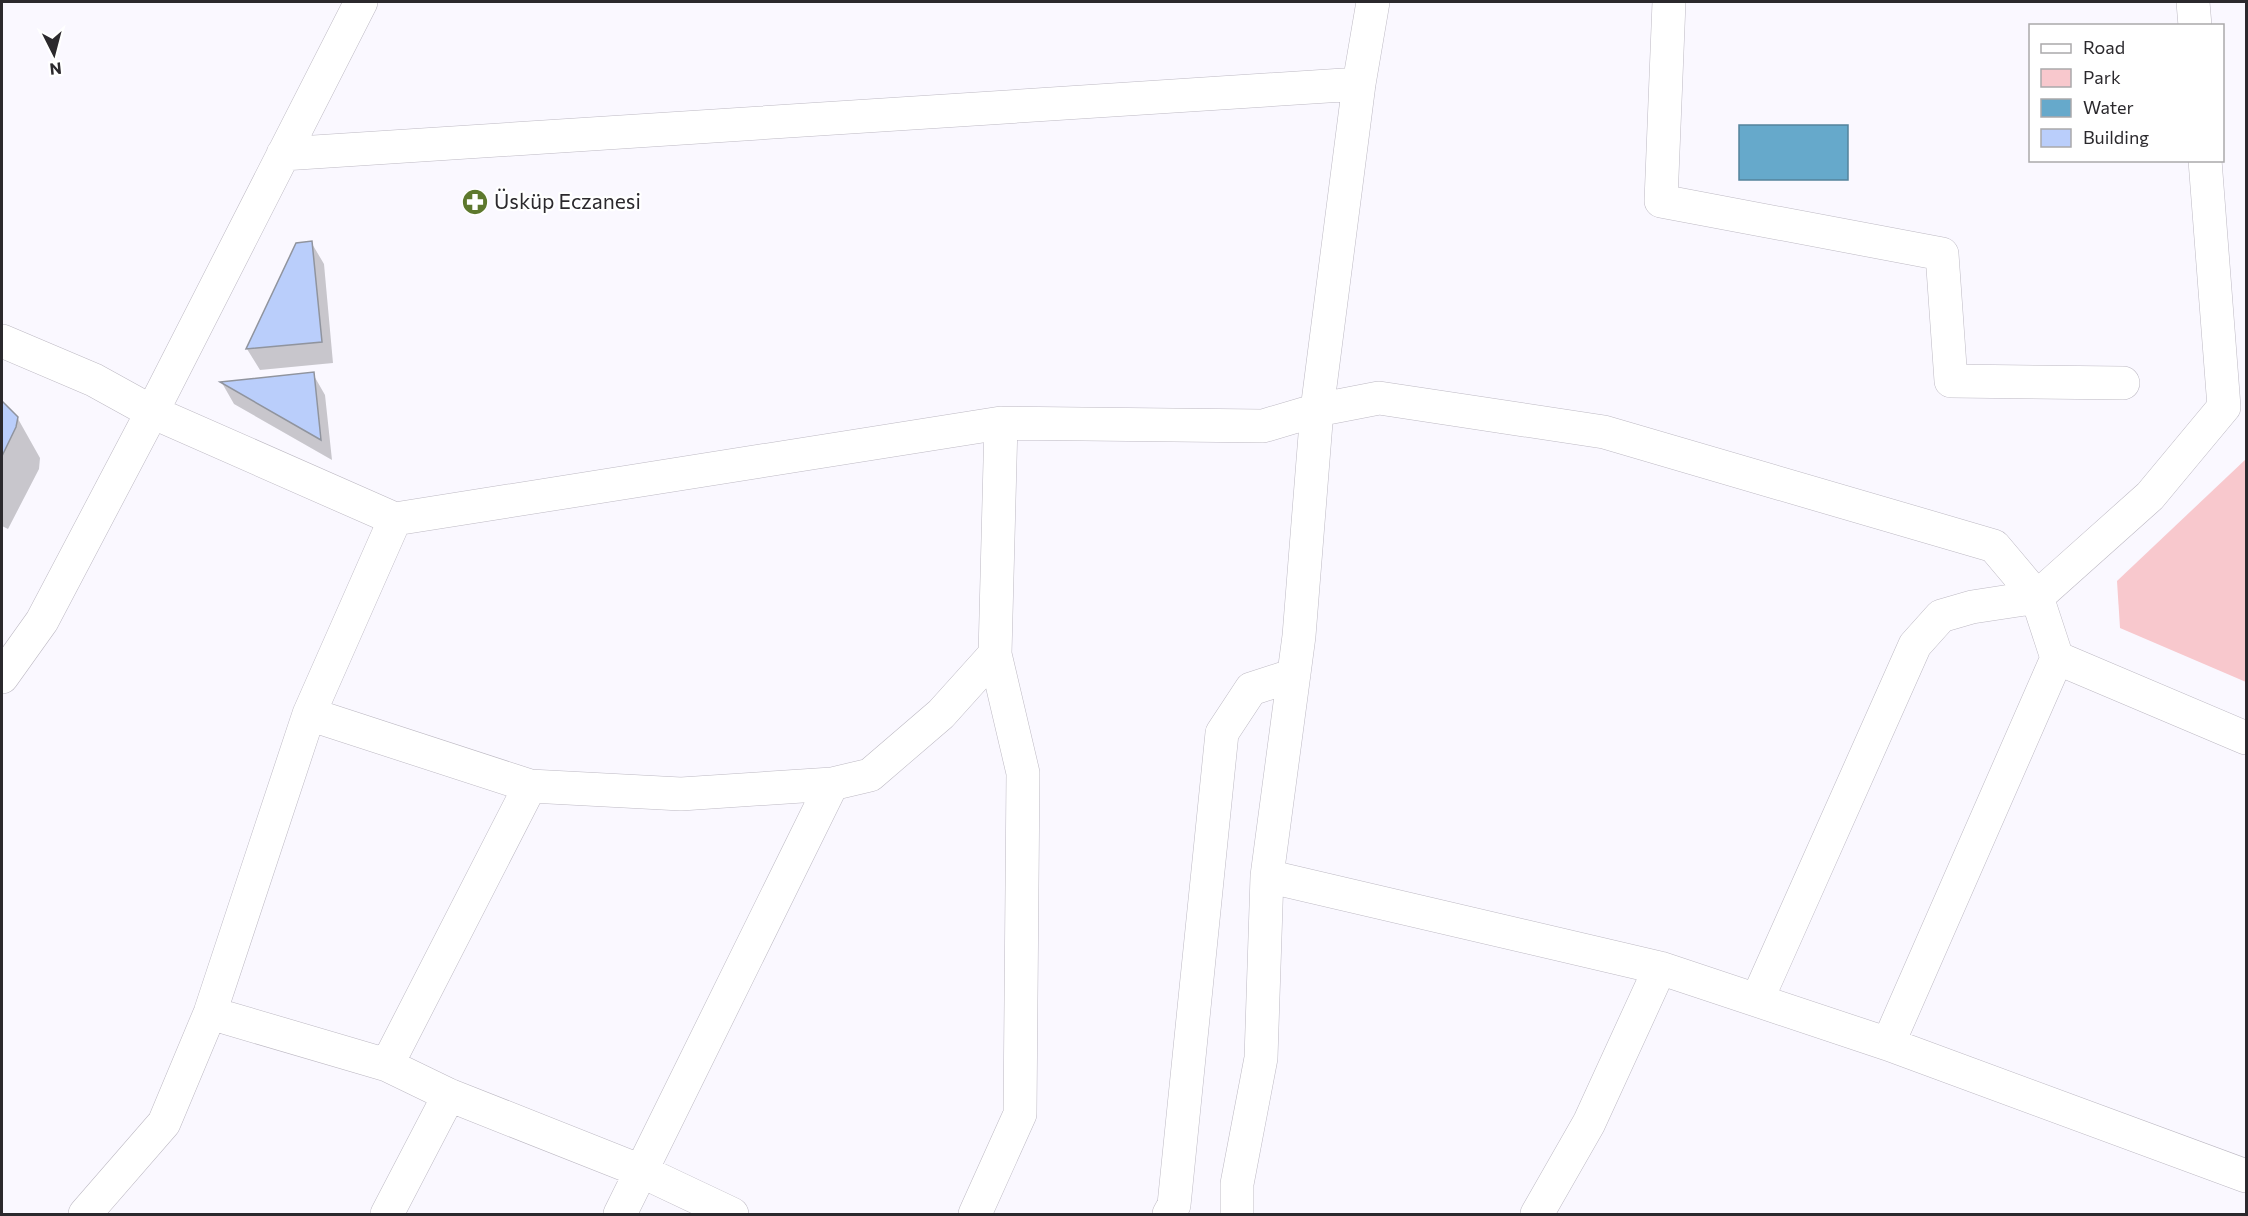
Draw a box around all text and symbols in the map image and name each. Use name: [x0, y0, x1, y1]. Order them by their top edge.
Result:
north arrow: [24, 24, 84, 84]
legend: [2029, 24, 2224, 162]
text: Road: [2083, 36, 2125, 58]
text: N: [49, 59, 63, 79]
text: Park: [2083, 66, 2121, 88]
text: Water: [2083, 96, 2134, 118]
text: Building: [2083, 126, 2149, 148]
pharmacy icon: Üsküp Eczanesi: [460, 187, 490, 217]
place label: Üsküp Eczanesi: [494, 188, 641, 213]

